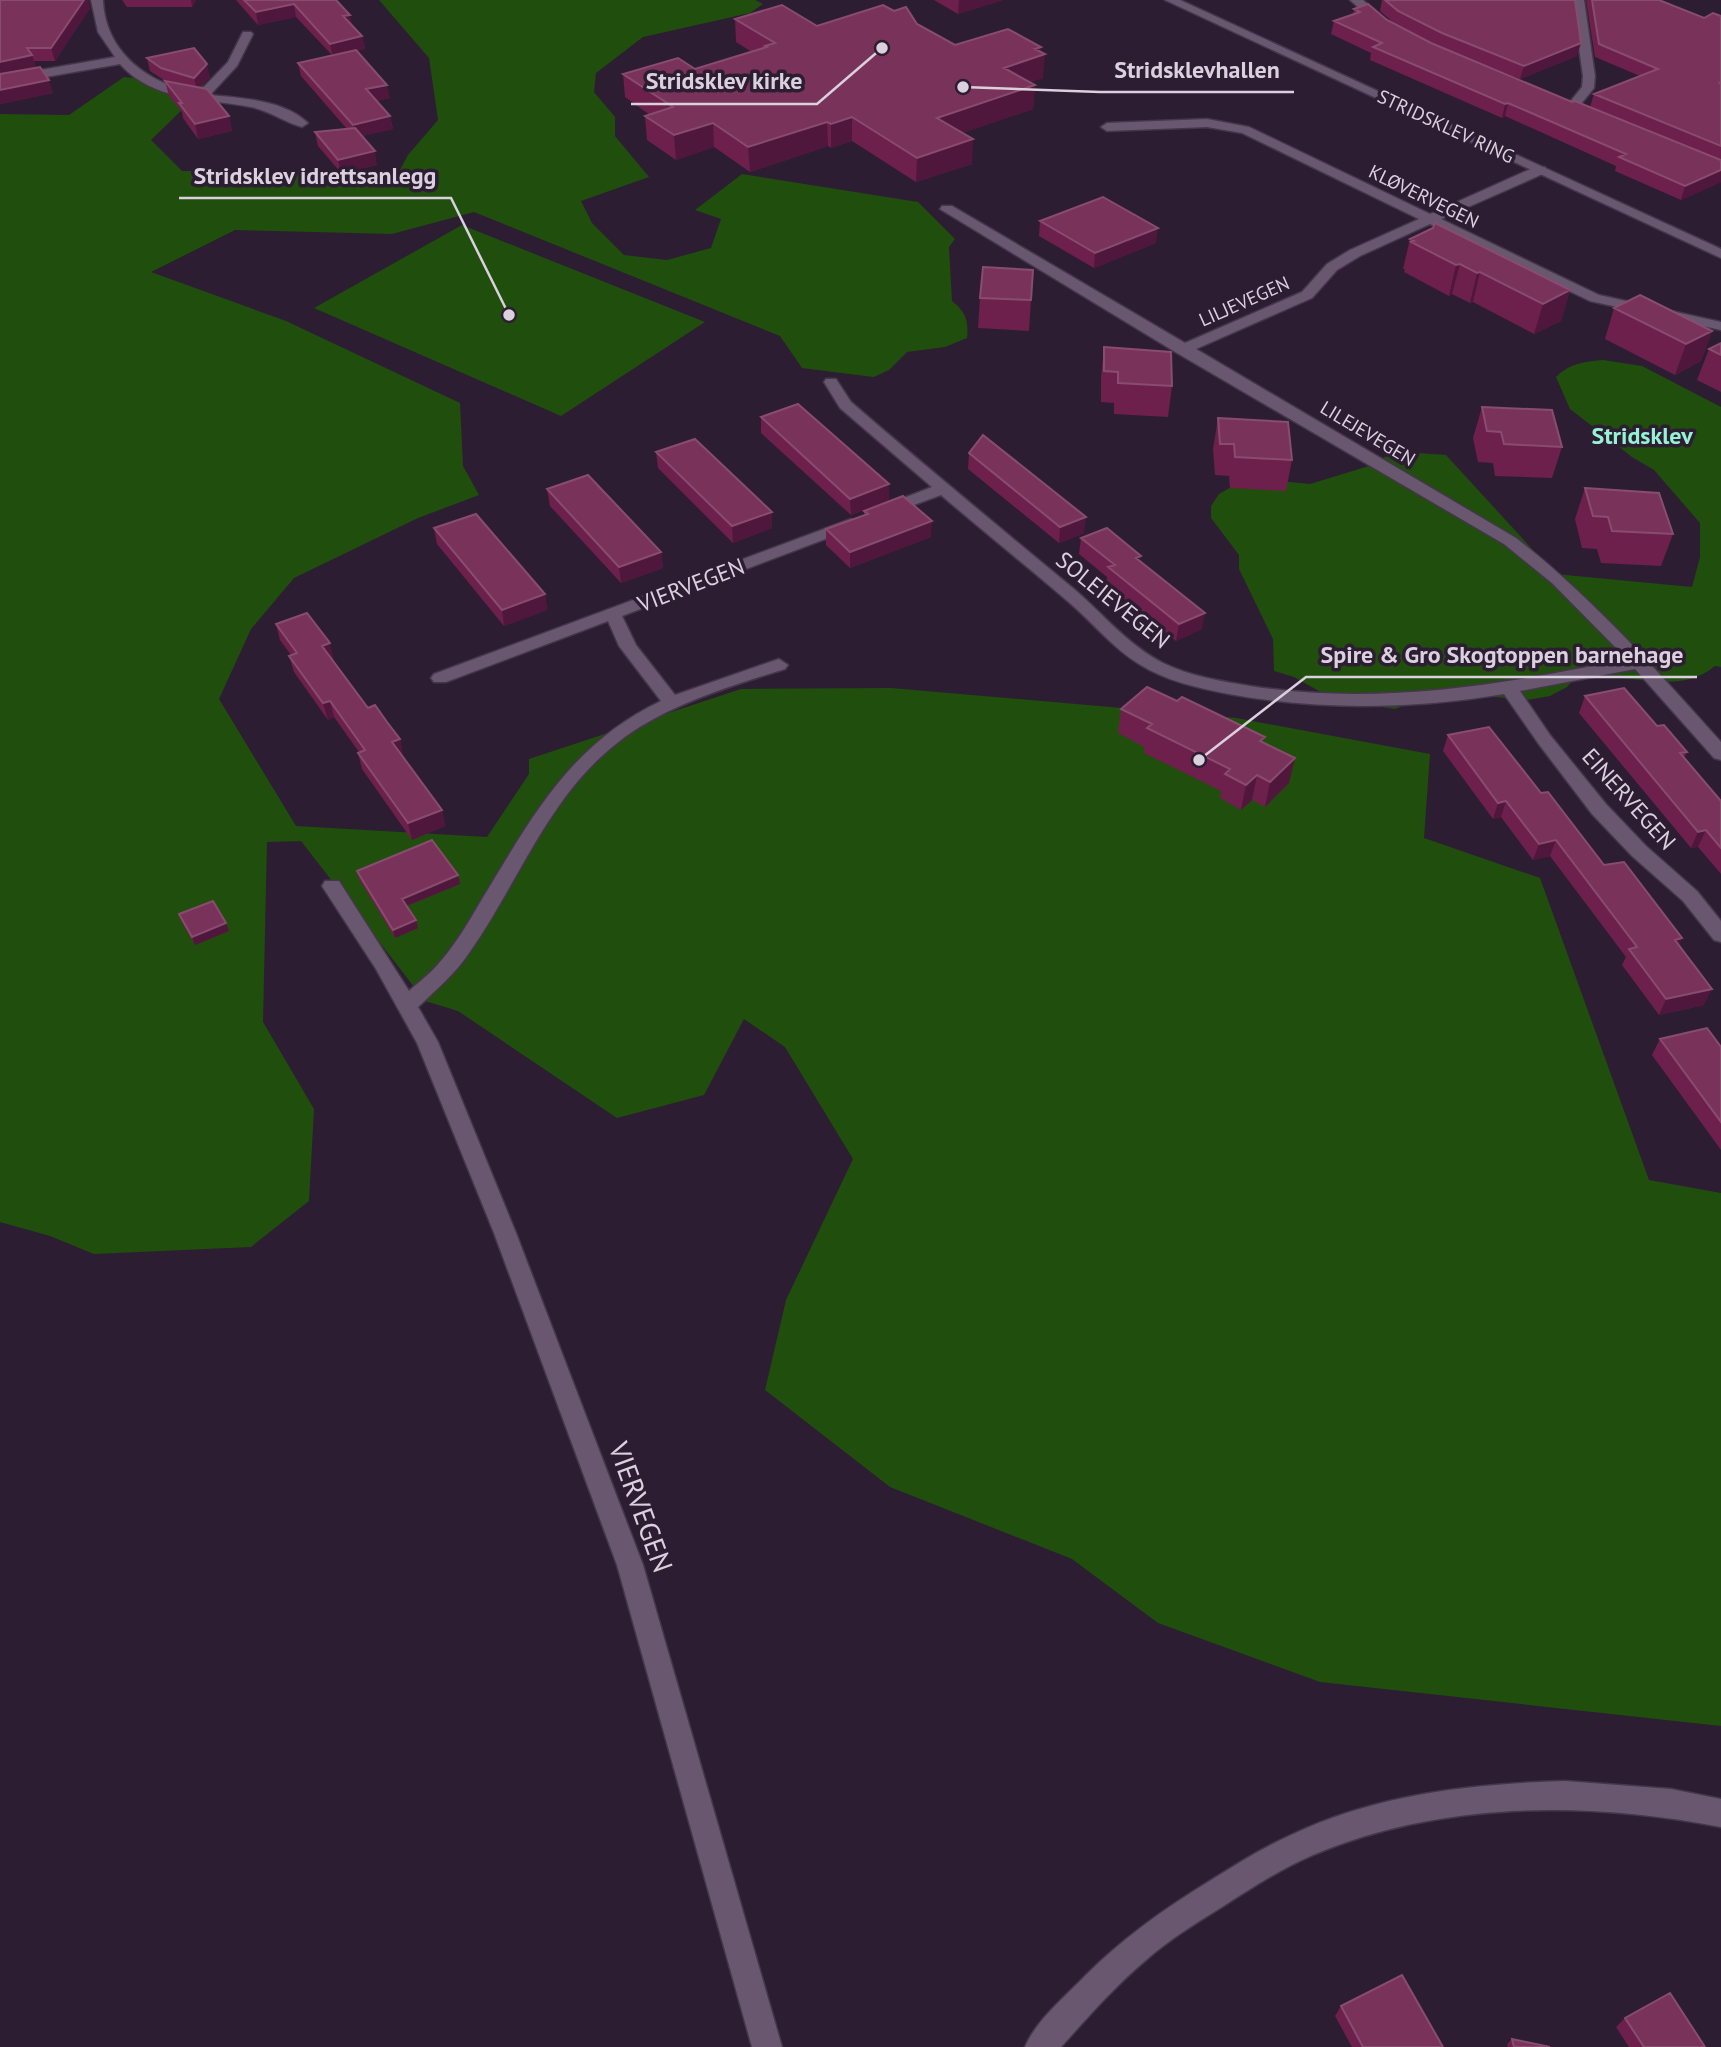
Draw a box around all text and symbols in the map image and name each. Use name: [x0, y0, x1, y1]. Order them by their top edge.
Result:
callout: Stridsklevhallen: [1100, 47, 1294, 92]
text: Stridsklevhallen: [1114, 54, 1280, 85]
callout: Stridsklev kirke: [631, 59, 817, 104]
text: Stridsklev kirke: [646, 65, 802, 96]
street label: STRIDSKLEV RING: [1374, 84, 1518, 168]
callout: Stridsklev idrettsanlegg: [179, 153, 451, 198]
street label: KLØVERVEGEN: [1365, 159, 1483, 233]
text: Stridsklev idrettsanlegg: [194, 160, 436, 191]
street label: LILJEVEGEN: [1195, 270, 1293, 332]
street label: LILEJEVEGEN: [1316, 395, 1420, 471]
district label: Stridsklev: [1591, 420, 1693, 451]
street label: SOLEIEVEGEN: [1050, 545, 1176, 654]
street label: VIERVEGEN: [632, 551, 748, 618]
callout: Spire & Gro Skogtoppen barnehage: [1306, 632, 1697, 677]
text: Spire & Gro Skogtoppen barnehage: [1321, 639, 1684, 670]
street label: EINERVEGEN: [1576, 742, 1683, 855]
street label: VIERVEGEN: [600, 1436, 682, 1577]

